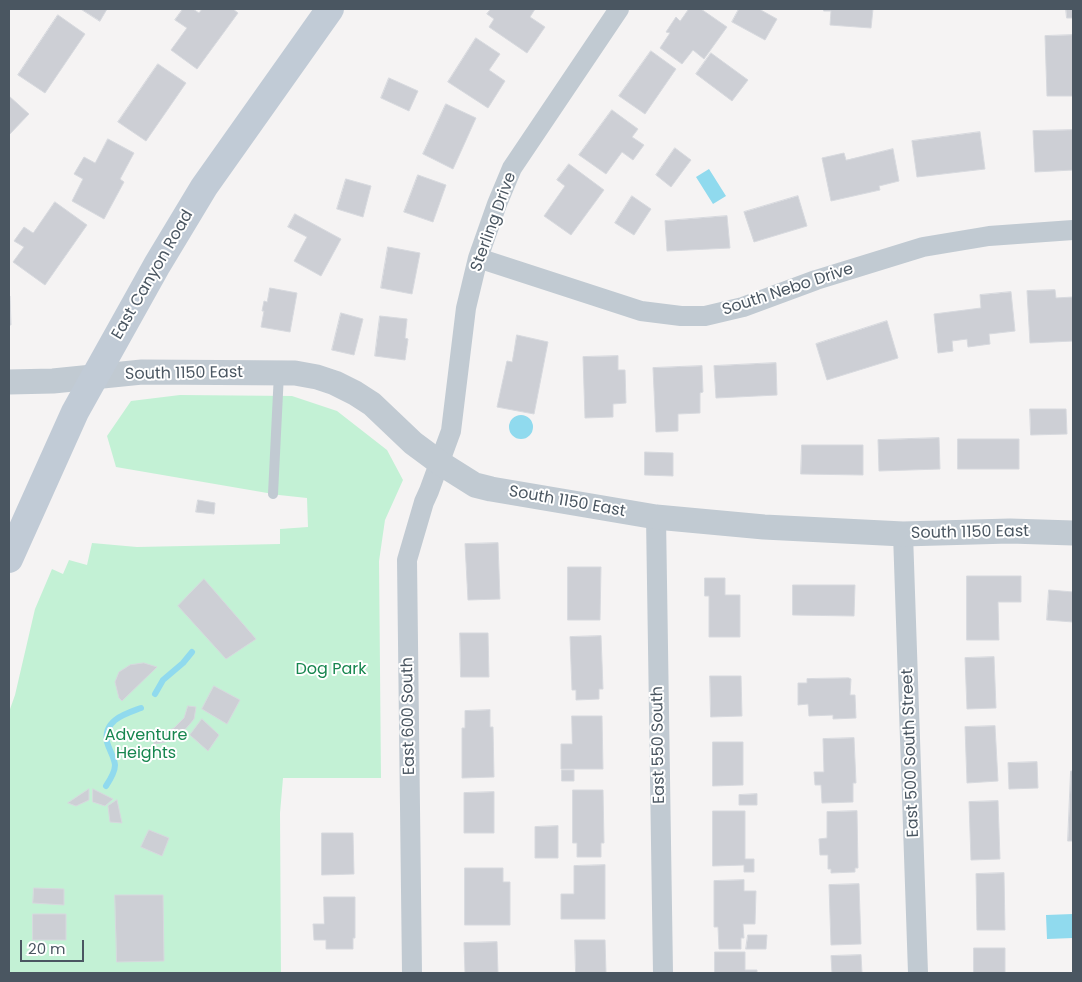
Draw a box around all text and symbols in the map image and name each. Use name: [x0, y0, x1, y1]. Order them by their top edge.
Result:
street label: Sterling Drive: [467, 170, 521, 274]
street label: East Canyon Road: [108, 207, 198, 343]
street label: South Nebo Drive: [720, 260, 856, 320]
street label: South 1150 East: [125, 363, 243, 385]
street label: South 1150 East: [507, 482, 627, 522]
street label: South 1150 East: [911, 522, 1029, 544]
street label: East 600 South: [398, 657, 420, 775]
park label: Dog Park: [296, 660, 366, 680]
street label: East 500 South Street: [898, 668, 924, 838]
street label: East 550 South: [648, 686, 670, 804]
park label: Adventure Heights: [105, 726, 187, 764]
scale bar: [22, 930, 86, 962]
text: 20 m: [28, 938, 66, 959]

